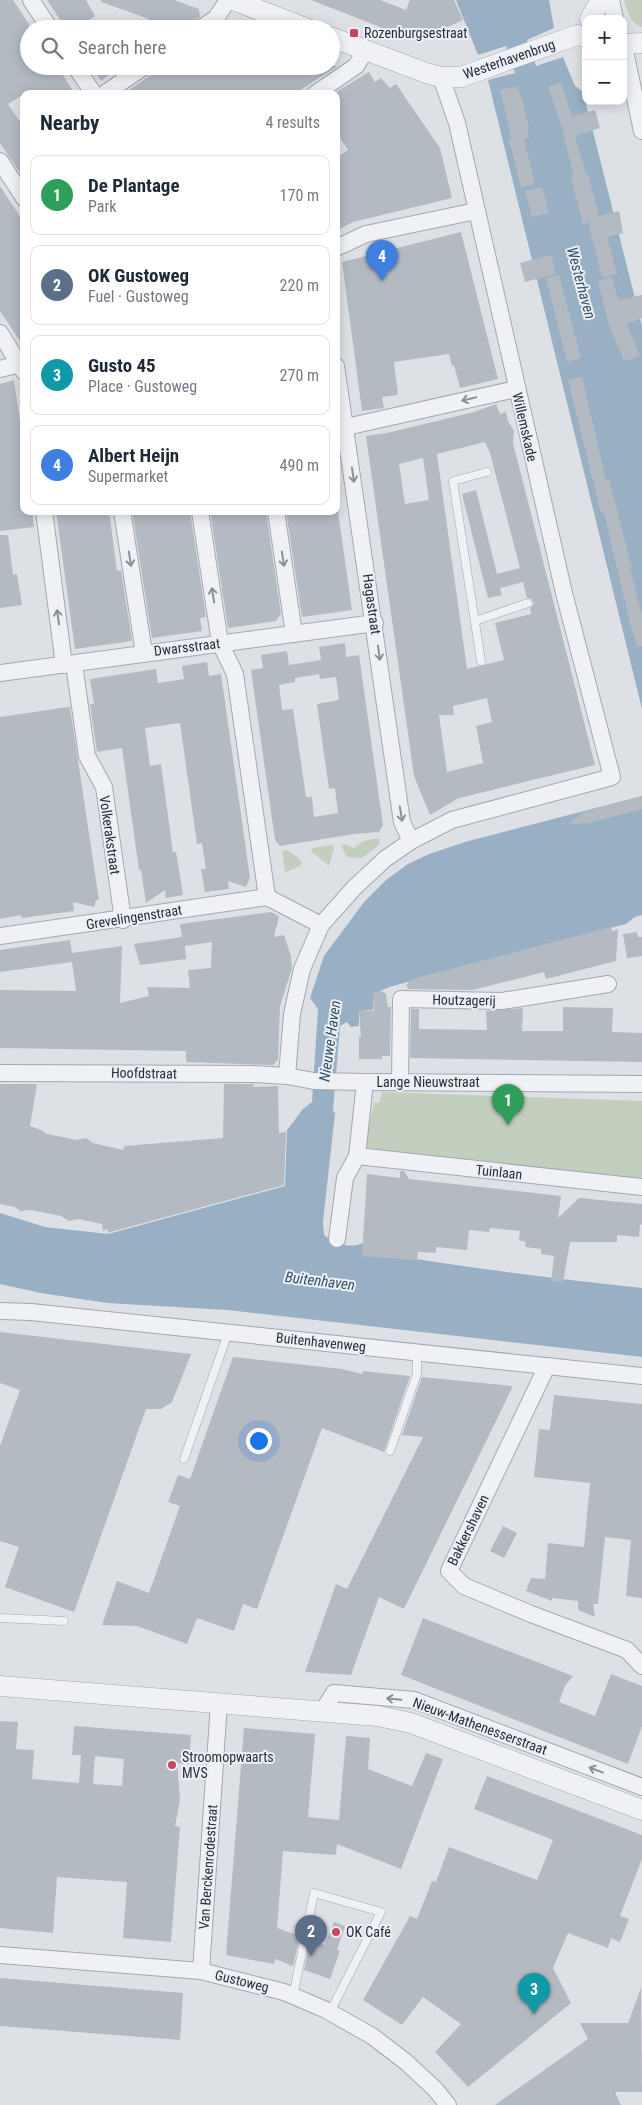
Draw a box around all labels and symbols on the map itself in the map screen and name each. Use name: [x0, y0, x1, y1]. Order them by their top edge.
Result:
place label: Rozenburgsestraat: [364, 25, 467, 41]
marker: Rozenburgsestraat: [348, 27, 360, 39]
street label: Westerhavenbrug: [461, 36, 557, 82]
pin: 4: [366, 240, 398, 281]
water label: Westerhaven: [563, 245, 599, 321]
street label: Willemskade: [509, 391, 541, 463]
one-way arrow: [461, 395, 477, 404]
one-way arrow: [348, 467, 358, 483]
one-way arrow: [125, 551, 135, 567]
one-way arrow: [278, 551, 288, 567]
street label: Hagastraat: [360, 573, 384, 635]
one-way arrow: [207, 587, 217, 603]
one-way arrow: [52, 609, 62, 625]
street label: Dwarsstraat: [153, 635, 221, 659]
one-way arrow: [374, 645, 384, 661]
street label: Volkerakstraat: [97, 794, 123, 876]
one-way arrow: [396, 806, 406, 822]
street label: Grevelingenstraat: [85, 902, 183, 932]
street label: Houtzagerij: [432, 991, 496, 1009]
water label: Nieuwe Haven: [315, 999, 345, 1083]
street label: Hoofdstraat: [111, 1064, 177, 1082]
street label: Lange Nieuwstraat: [376, 1074, 480, 1090]
pin: 1: [492, 1084, 524, 1125]
street label: Tuinlaan: [475, 1162, 523, 1182]
water label: Buitenhaven: [284, 1268, 356, 1294]
street label: Buitenhavenweg: [275, 1329, 367, 1355]
your location: [246, 1428, 272, 1454]
street label: Bakkershaven: [444, 1492, 492, 1568]
one-way arrow: [387, 1694, 403, 1703]
street label: Nieuw-Mathenesserstraat: [411, 1694, 549, 1758]
place label: Stroomopwaarts MVS: [182, 1749, 274, 1781]
marker: Stroomopwaarts MVS: [166, 1759, 178, 1771]
one-way arrow: [589, 1765, 605, 1774]
street label: Van Berckenrodestraat: [196, 1804, 220, 1930]
pin: 2: [295, 1915, 327, 1956]
place label: OK Café: [346, 1924, 391, 1940]
marker: OK Café: [330, 1926, 342, 1938]
street label: Gustoweg: [213, 1967, 271, 1995]
pin: 3: [518, 1973, 550, 2014]

